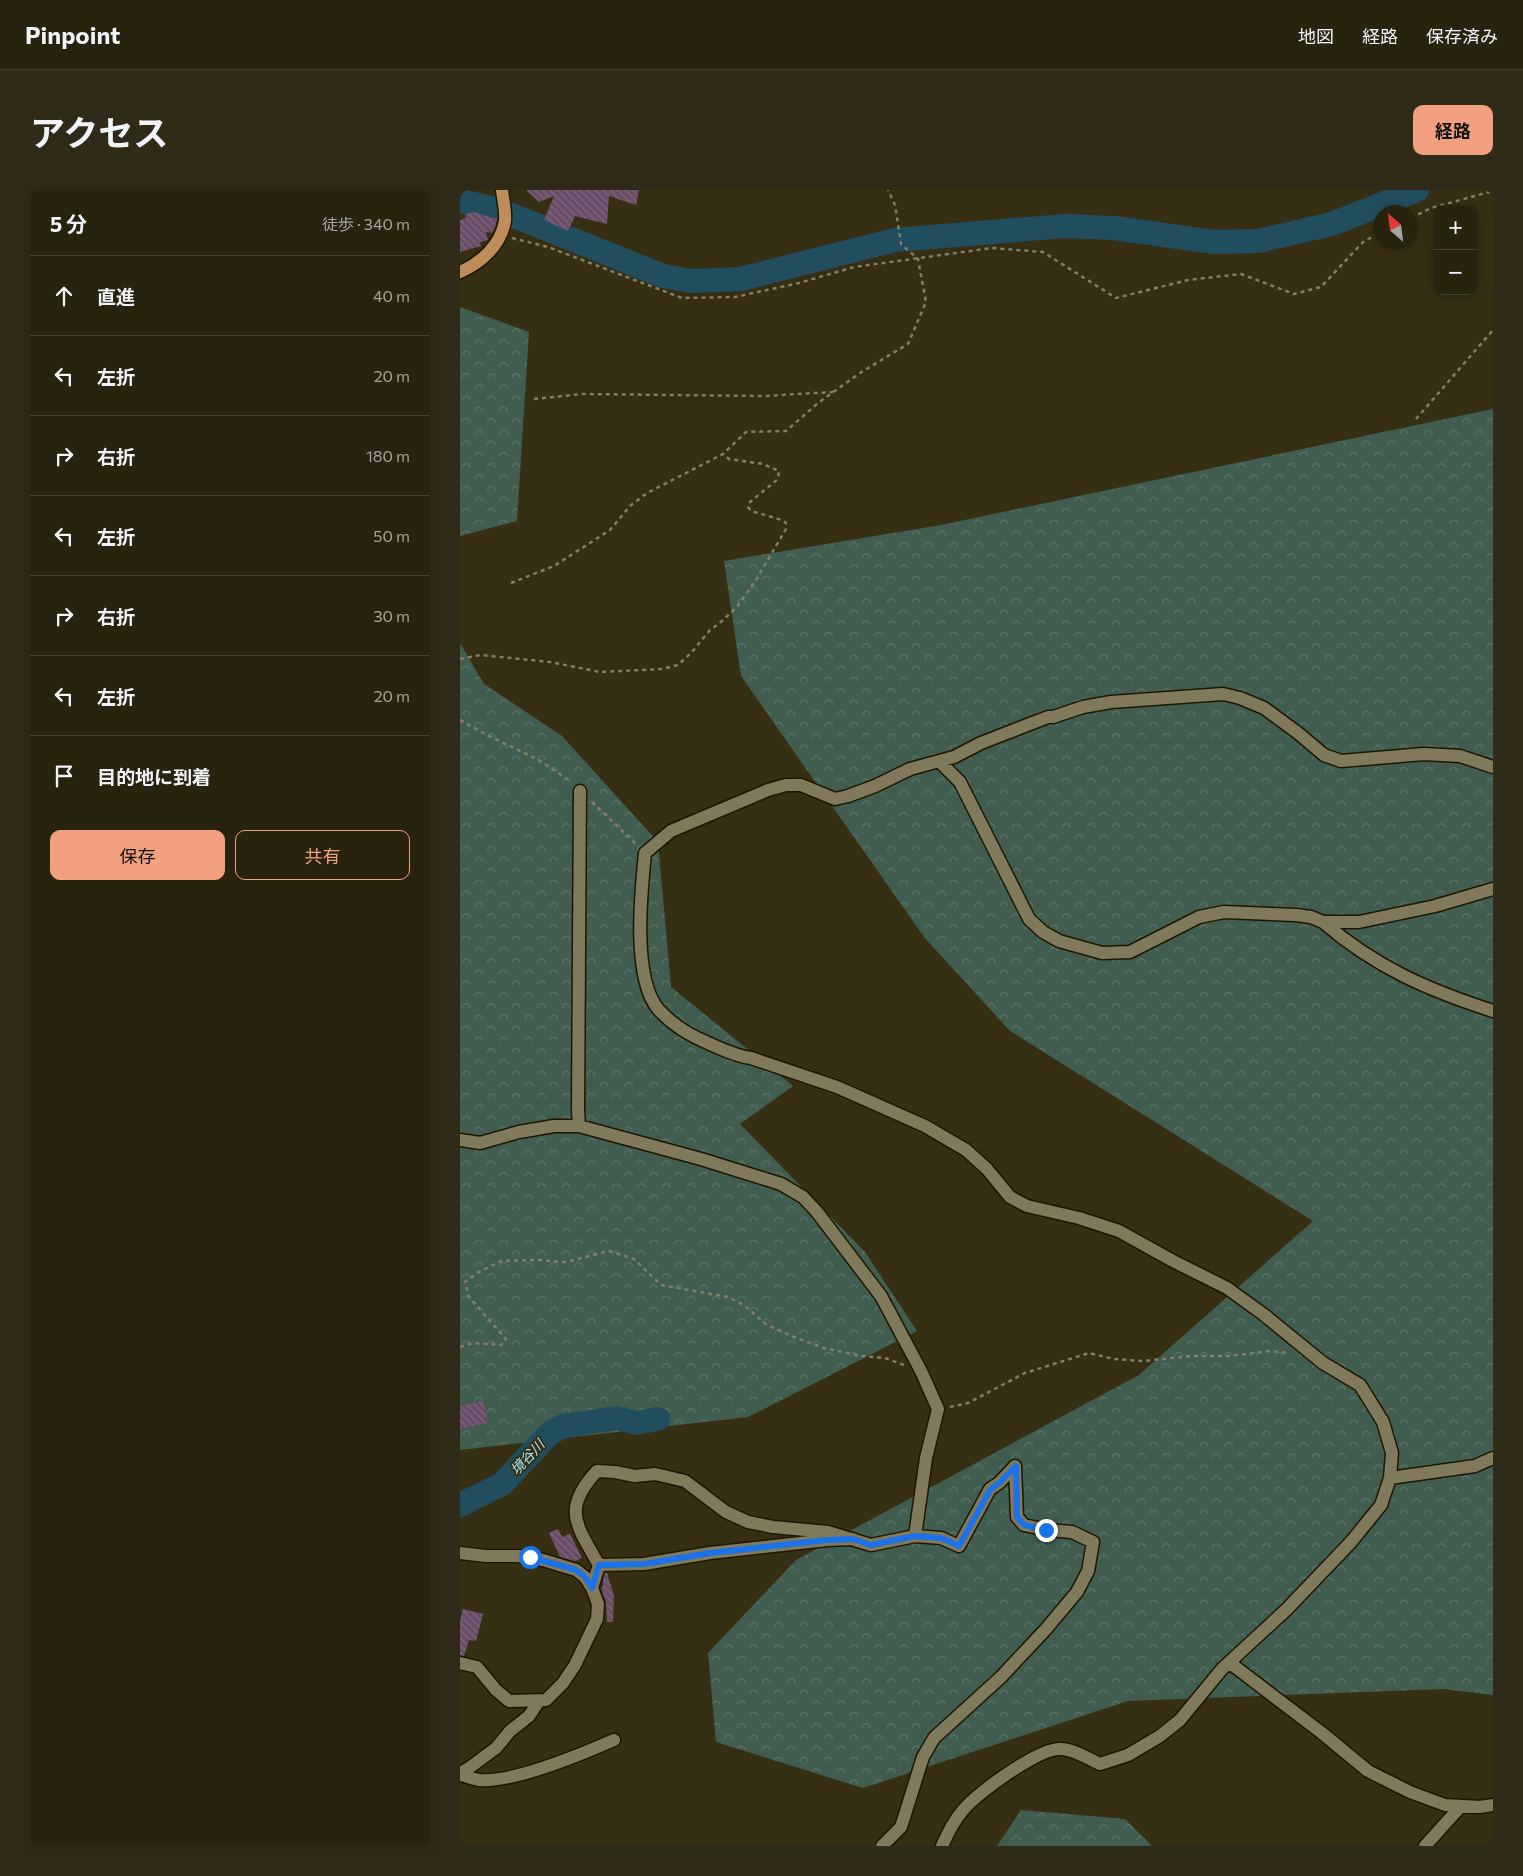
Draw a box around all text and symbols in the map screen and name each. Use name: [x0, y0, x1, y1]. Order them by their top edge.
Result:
text: Pinpoint: [25, 20, 120, 49]
text: 地図: [1298, 25, 1334, 47]
text: 経路: [1362, 25, 1398, 47]
text: 保存済み: [1426, 25, 1498, 47]
button: 経路: [1413, 105, 1493, 155]
text: アクセス: [30, 110, 168, 153]
north arrow: [1373, 205, 1418, 250]
map controls: [1433, 205, 1478, 295]
button: +: [1433, 205, 1478, 250]
text: 5 分: [50, 211, 87, 236]
text: 徒歩 · 340 m: [322, 214, 410, 233]
button: −: [1433, 250, 1478, 295]
icon: ahead: [50, 282, 78, 310]
text: 直進: [97, 285, 135, 308]
text: 40 m: [373, 286, 410, 305]
icon: left: [50, 362, 78, 390]
text: 左折: [97, 365, 135, 388]
text: 20 m: [374, 366, 410, 385]
icon: right: [50, 442, 78, 470]
text: 右折: [97, 445, 135, 468]
text: 180 m: [366, 446, 410, 465]
icon: left: [50, 522, 78, 550]
text: 左折: [97, 525, 135, 548]
text: 50 m: [373, 526, 410, 545]
icon: right: [50, 602, 78, 630]
text: 右折: [97, 605, 135, 628]
text: 30 m: [373, 606, 410, 625]
icon: left: [50, 682, 78, 710]
text: 左折: [97, 685, 135, 708]
text: 20 m: [374, 686, 410, 705]
icon: arrive: [50, 762, 78, 790]
text: 目的地に到着: [97, 765, 211, 788]
button: 保存: [50, 830, 225, 880]
button: 共有: [235, 830, 410, 880]
water label: 境谷川: [506, 1434, 549, 1478]
route end: [1035, 1519, 1058, 1542]
route start: [519, 1546, 542, 1569]

